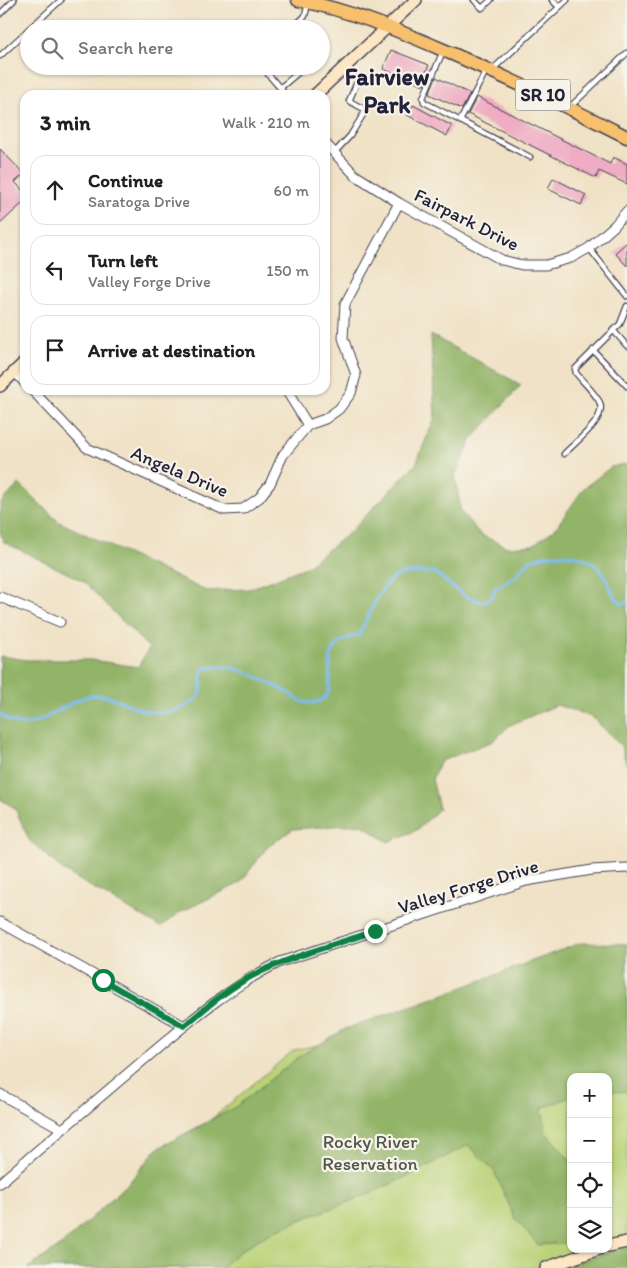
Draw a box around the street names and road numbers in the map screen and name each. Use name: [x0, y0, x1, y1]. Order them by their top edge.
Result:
road number: SR 10: [516, 80, 570, 110]
street label: Fairpark Drive: [410, 183, 523, 256]
street label: Angela Drive: [128, 441, 232, 502]
street label: Valley Forge Drive: [395, 854, 541, 919]

